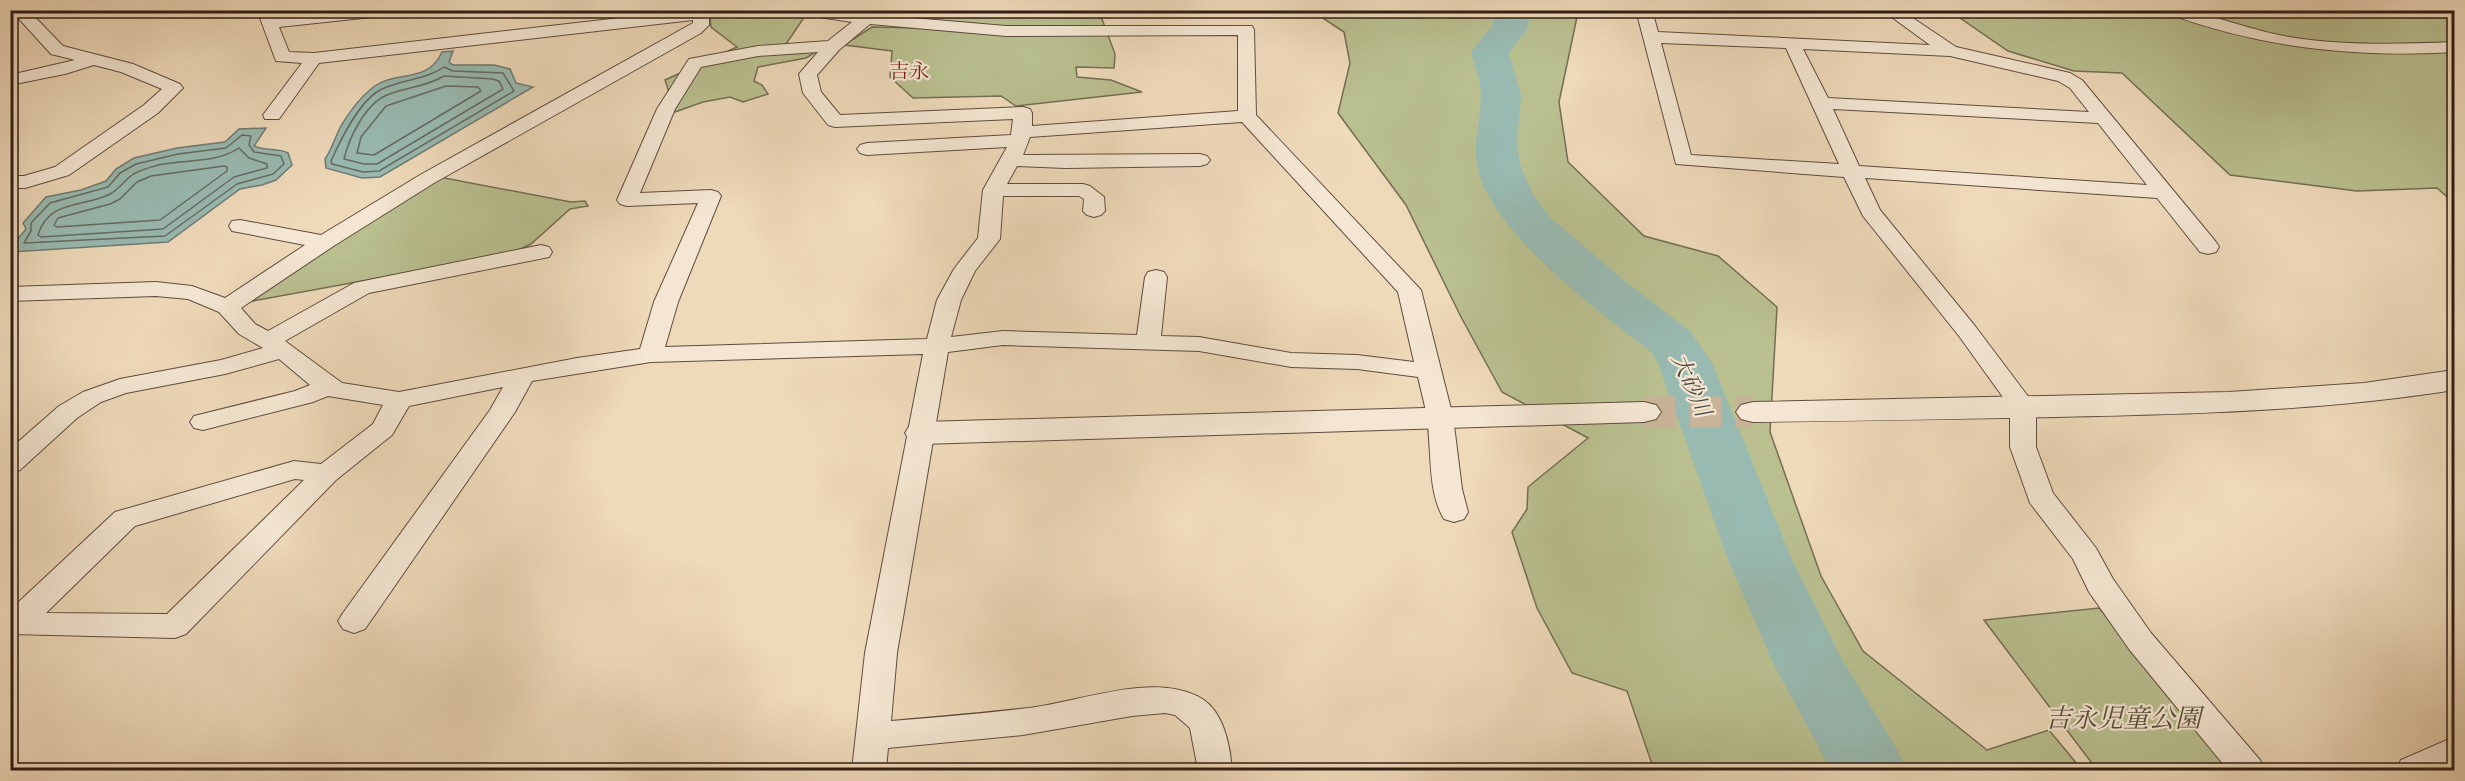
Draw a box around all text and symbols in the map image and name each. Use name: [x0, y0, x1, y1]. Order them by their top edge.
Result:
district label: 吉永: [889, 58, 929, 85]
water label: 大砂川: [1664, 349, 1719, 423]
park label: 吉永児童公園: [2045, 701, 2205, 736]

